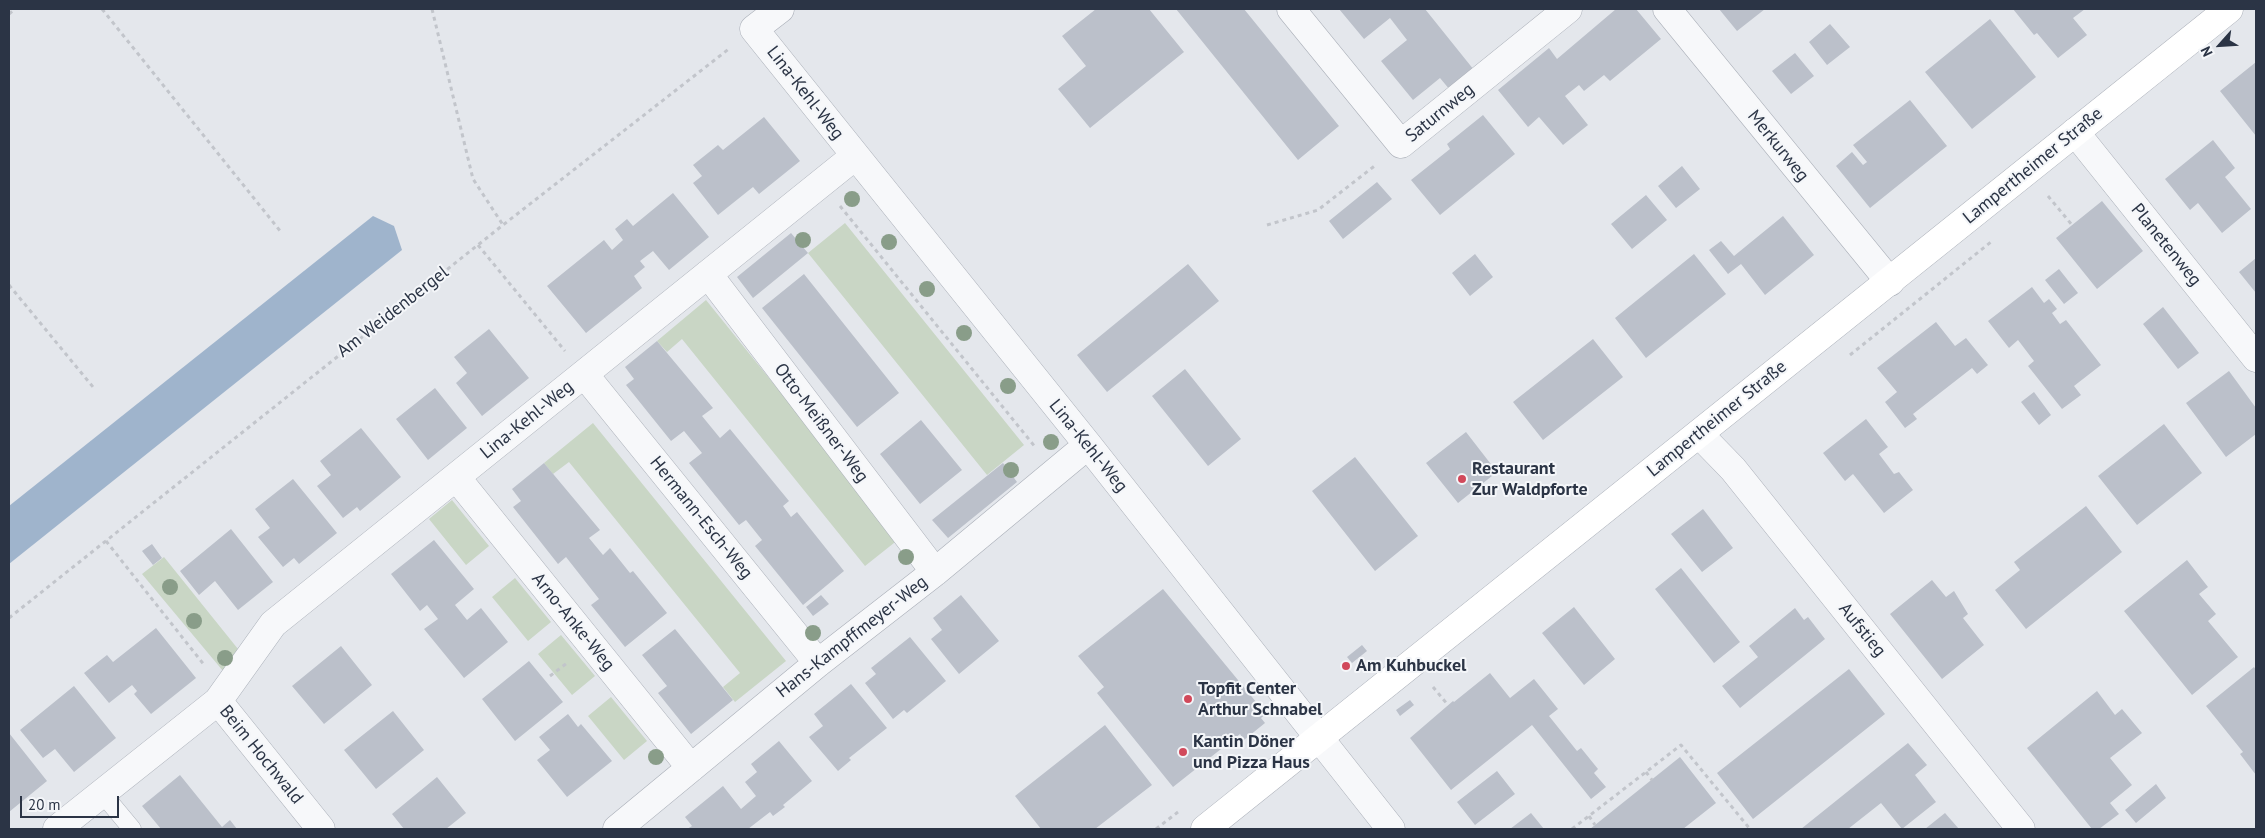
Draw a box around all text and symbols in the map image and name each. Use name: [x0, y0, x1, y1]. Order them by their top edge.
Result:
north arrow: [2195, 20, 2245, 70]
street label: Lina-Kehl-Weg: [762, 42, 848, 144]
text: N: [2196, 44, 2217, 60]
street label: Saturnweg: [1401, 79, 1479, 147]
street label: Lampertheimer Straße: [1959, 103, 2107, 229]
street label: Merkurweg: [1743, 106, 1813, 186]
street label: Planetenweg: [2126, 199, 2206, 291]
street label: Am Weidenbergel: [333, 262, 453, 362]
street label: Lampertheimer Straße: [1643, 356, 1791, 482]
street label: Otto-Meißner-Weg: [769, 359, 873, 487]
street label: Lina-Kehl-Weg: [476, 376, 578, 464]
street label: Lina-Kehl-Weg: [1044, 395, 1132, 497]
street label: Hermann-Esch-Weg: [645, 452, 757, 584]
place label: Restaurant Zur Waldpforte: [1472, 458, 1588, 500]
marker: Restaurant Zur Waldpforte: [1456, 473, 1468, 485]
street label: Arno-Anke-Weg: [527, 569, 619, 675]
street label: Hans-Kampffmeyer-Weg: [772, 571, 932, 703]
street label: Aufstieg: [1834, 599, 1890, 661]
place label: Am Kuhbuckel: [1356, 655, 1466, 677]
marker: Am Kuhbuckel: [1340, 660, 1352, 672]
place label: Topfit Center Arthur Schnabel: [1198, 678, 1322, 721]
marker: Topfit Center Arthur Schnabel: [1182, 693, 1194, 705]
street label: Beim Hochwald: [215, 701, 307, 809]
place label: Kantin Döner und Pizza Haus: [1193, 731, 1310, 774]
marker: Kantin Döner und Pizza Haus: [1177, 746, 1189, 758]
scale bar: [22, 786, 121, 818]
text: 20 m: [28, 795, 61, 814]

